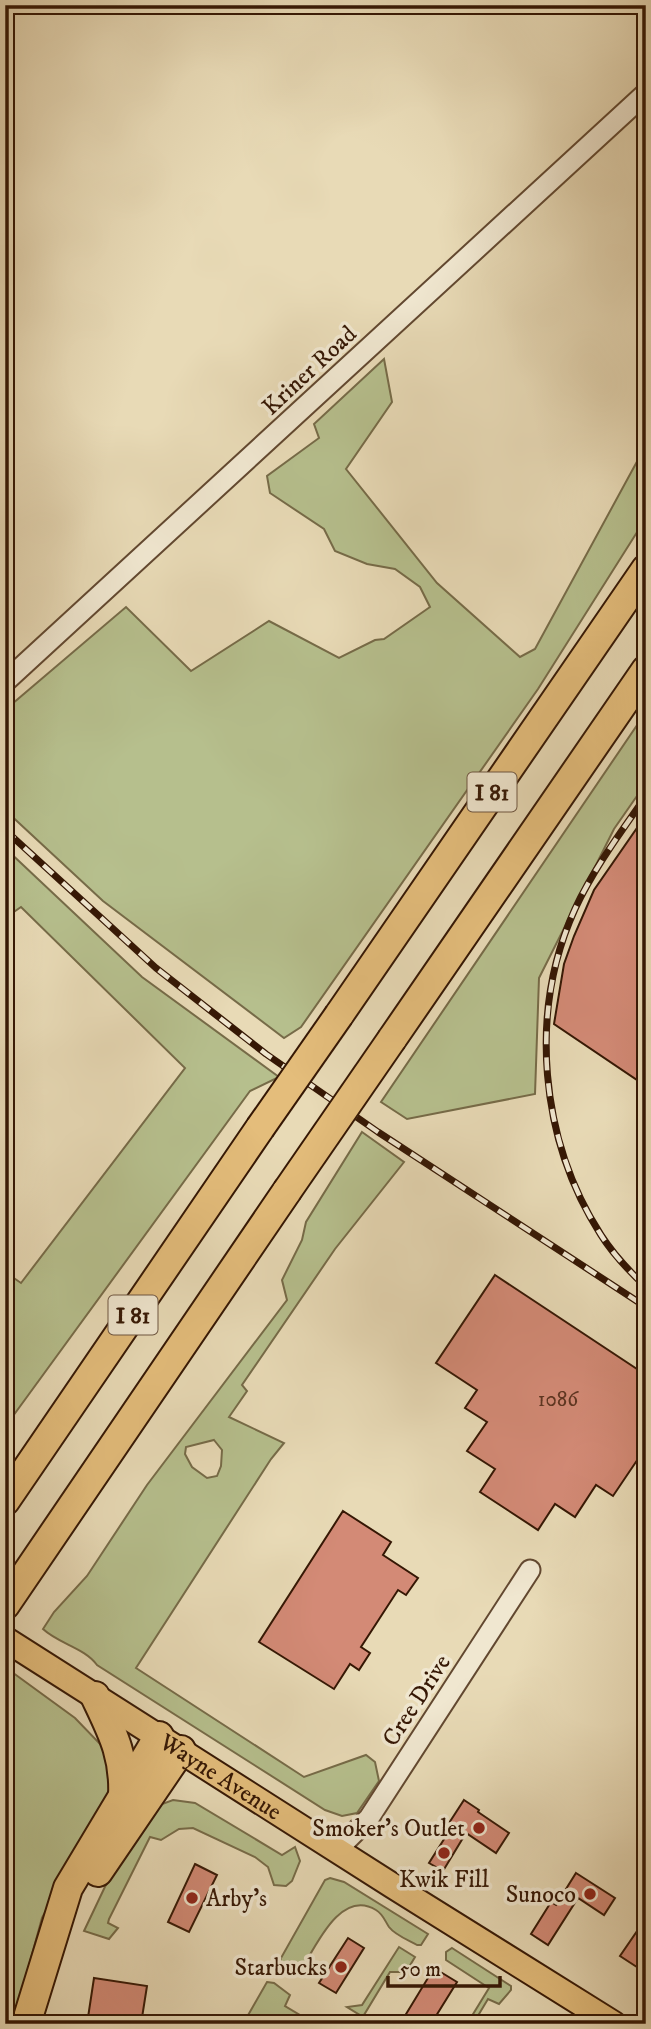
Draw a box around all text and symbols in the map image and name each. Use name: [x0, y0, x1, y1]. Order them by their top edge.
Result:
street label: Kriner Road: [256, 319, 363, 422]
road number: I 81: [468, 772, 516, 812]
road number: I 81: [108, 1296, 158, 1334]
house number: 1086: [538, 1387, 579, 1413]
street label: Cree Drive: [376, 1649, 458, 1752]
street label: Wayne Avenue: [153, 1727, 287, 1827]
place label: Smoker's Outlet: [312, 1814, 465, 1844]
marker: Smoker's Outlet: [471, 1820, 487, 1836]
marker: Kwik Fill: [436, 1845, 452, 1861]
place label: Kwik Fill: [399, 1865, 490, 1895]
place label: Sunoco: [506, 1880, 576, 1910]
place label: Arby's: [206, 1884, 267, 1914]
marker: Sunoco: [582, 1886, 598, 1902]
marker: Arby's: [184, 1890, 200, 1906]
scale bar: [388, 1945, 500, 1989]
place label: Starbucks: [235, 1953, 327, 1983]
text: 50 m: [399, 1957, 441, 1983]
marker: Starbucks: [333, 1959, 349, 1975]

